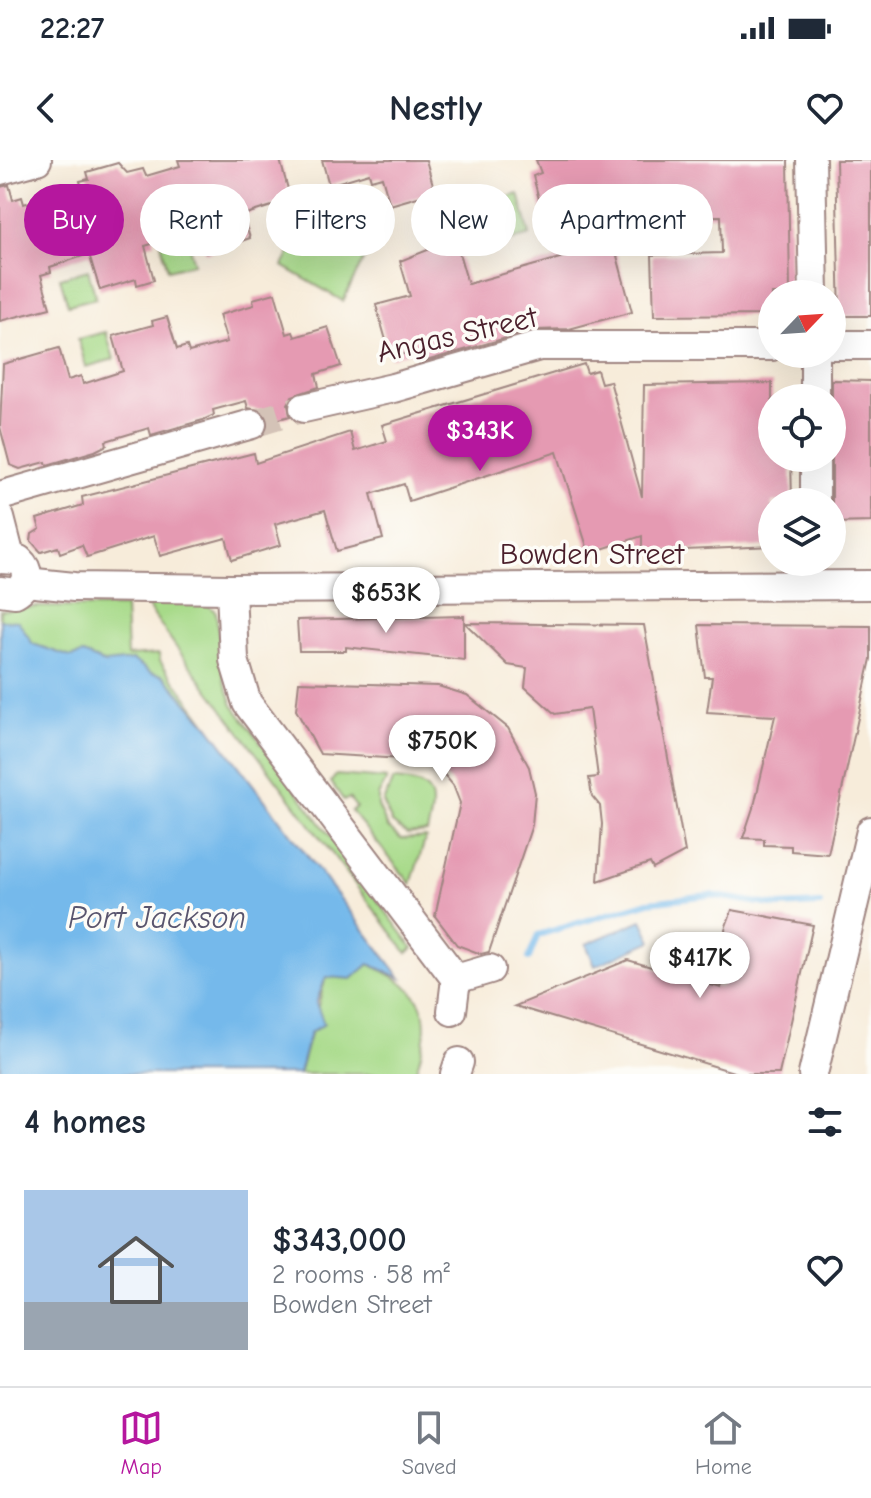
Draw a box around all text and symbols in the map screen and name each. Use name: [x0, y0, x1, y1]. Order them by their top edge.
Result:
text: 22:27: [40, 11, 104, 46]
icon: back: [24, 86, 68, 130]
icon: heart: [803, 86, 847, 130]
text: Nestly: [389, 88, 482, 129]
chip: Buy: [24, 184, 124, 256]
chip: Rent: [140, 184, 250, 256]
chip: Filters: [266, 184, 395, 256]
chip: New: [411, 184, 516, 256]
chip: Apartment: [532, 184, 713, 256]
north arrow: [758, 280, 846, 368]
map controls: [758, 280, 846, 576]
street label: Angas Street: [374, 299, 542, 370]
button: locate: [758, 384, 846, 472]
pin: $343K: [424, 405, 536, 473]
text: $343K: [446, 416, 514, 446]
button: layers: [758, 488, 846, 576]
street label: Bowden Street: [500, 537, 686, 572]
pin: $653K: [330, 567, 442, 635]
text: $653K: [351, 578, 421, 608]
pin: $750K: [386, 715, 498, 783]
text: $750K: [407, 726, 477, 756]
water label: Port Jackson: [68, 899, 246, 936]
pin: $417K: [644, 932, 756, 1000]
text: $417K: [668, 943, 732, 973]
icon: filters: [803, 1100, 847, 1144]
text: 4 homes: [24, 1102, 146, 1142]
text: $343,000: [272, 1220, 407, 1260]
icon: home: [88, 1222, 184, 1318]
icon: heart: [803, 1248, 847, 1292]
text: 2 rooms · 58 m²: [272, 1260, 450, 1290]
text: Bowden Street: [272, 1290, 432, 1320]
tab: Map: [119, 1406, 163, 1480]
tab: Saved: [402, 1406, 457, 1480]
tab: Home: [695, 1406, 752, 1480]

